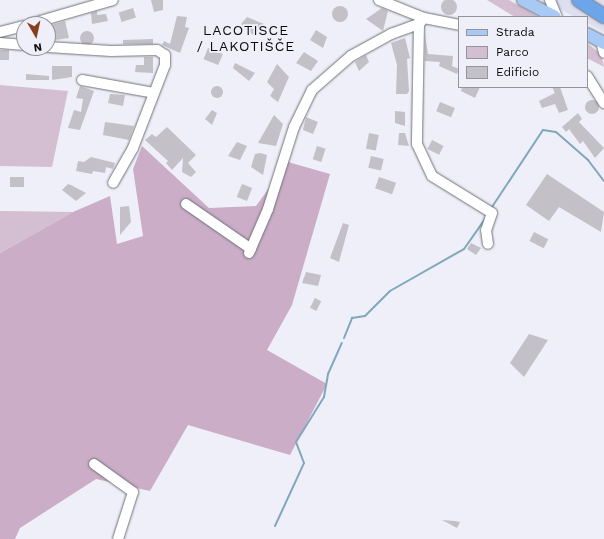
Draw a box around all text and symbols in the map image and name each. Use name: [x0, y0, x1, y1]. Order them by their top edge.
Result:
north arrow: [16, 16, 56, 56]
legend: [458, 16, 588, 88]
district label: LACOTISCE / LAKOTIŠČE: [197, 22, 295, 54]
text: Strada: [496, 25, 535, 39]
text: N: [33, 40, 43, 54]
text: Parco: [496, 45, 529, 59]
text: Edificio: [496, 65, 539, 79]

